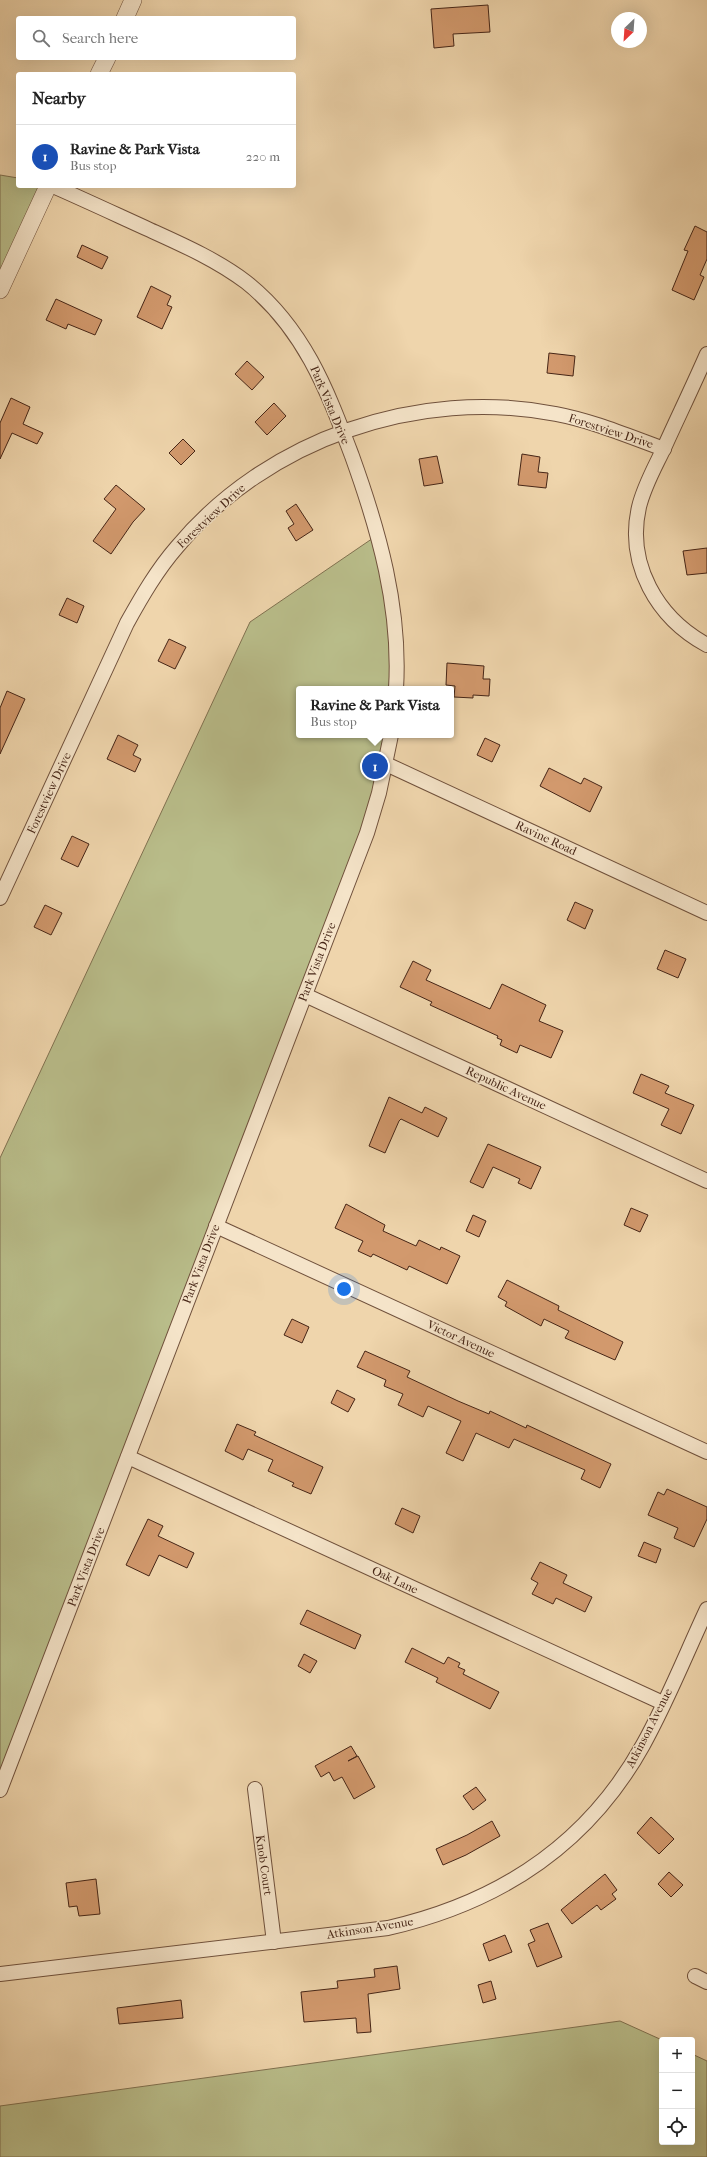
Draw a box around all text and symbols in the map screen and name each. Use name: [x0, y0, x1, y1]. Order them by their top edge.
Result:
north arrow: [611, 12, 647, 48]
search box: [16, 16, 296, 60]
icon: search: [30, 27, 52, 49]
text: Search here: [62, 29, 138, 47]
text: Nearby: [32, 88, 86, 108]
text: Ravine & Park Vista: [70, 140, 200, 158]
text: 1: [43, 149, 47, 164]
text: 220 m: [246, 149, 280, 164]
text: Bus stop: [70, 158, 116, 173]
street label: Park Vista Drive: [307, 364, 353, 446]
street label: Forestview Drive: [567, 411, 655, 451]
street label: Forestview Drive: [174, 481, 248, 551]
popup: [296, 686, 454, 738]
text: Ravine & Park Vista: [310, 696, 440, 714]
text: Bus stop: [310, 714, 357, 729]
street label: Forestview Drive: [24, 750, 74, 836]
pin: 1: [362, 751, 388, 781]
street label: Ravine Road: [513, 818, 579, 858]
street label: Park Vista Drive: [295, 920, 339, 1004]
street label: Republic Avenue: [464, 1063, 549, 1113]
street label: Park Vista Drive: [179, 1222, 223, 1306]
your location: [334, 1279, 354, 1299]
street label: Victor Avenue: [424, 1317, 497, 1361]
street label: Park Vista Drive: [64, 1525, 108, 1609]
street label: Oak Lane: [370, 1563, 420, 1597]
street label: Atkinson Avenue: [622, 1686, 675, 1771]
street label: Knob Court: [253, 1834, 275, 1897]
street label: Atkinson Avenue: [325, 1914, 414, 1942]
map controls: [659, 2037, 695, 2145]
button: +: [659, 2037, 695, 2073]
button: −: [659, 2073, 695, 2109]
button: locate: [659, 2109, 695, 2145]

